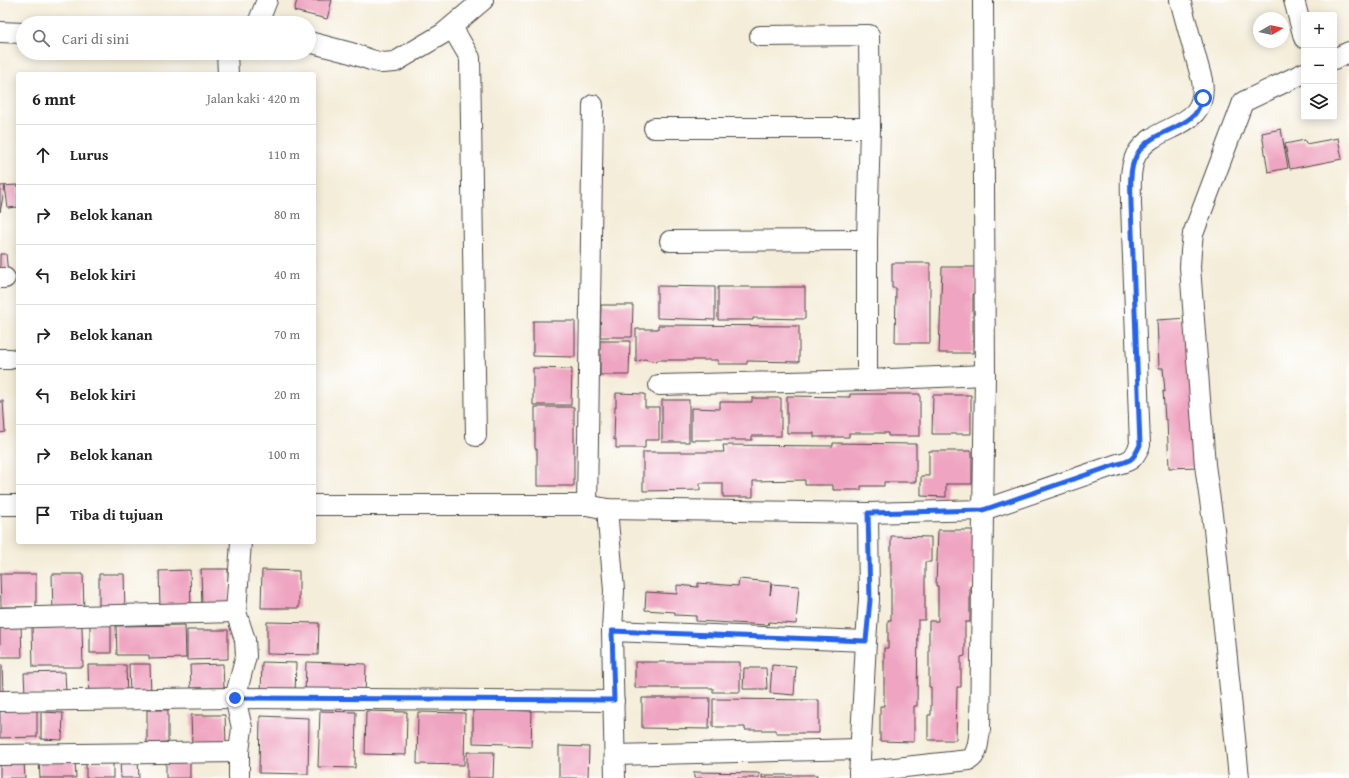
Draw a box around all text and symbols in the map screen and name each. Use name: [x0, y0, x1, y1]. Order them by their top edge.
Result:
north arrow: [1253, 12, 1289, 48]
map controls: [1301, 12, 1337, 120]
button: +: [1301, 12, 1337, 48]
search box: [16, 16, 316, 60]
icon: search: [30, 27, 52, 49]
text: Cari di sini: [62, 28, 129, 49]
button: −: [1301, 48, 1337, 84]
button: layers: [1301, 84, 1337, 120]
text: 6 mnt: [32, 86, 76, 111]
text: Jalan kaki · 420 m: [207, 89, 300, 108]
route start: [1194, 89, 1212, 107]
icon: ahead: [32, 144, 54, 166]
text: Lurus: [70, 144, 108, 165]
text: 110 m: [268, 145, 300, 164]
icon: right: [32, 204, 54, 226]
text: Belok kanan: [70, 204, 153, 225]
text: 80 m: [274, 205, 300, 224]
icon: left: [32, 264, 54, 286]
text: Belok kiri: [70, 264, 136, 285]
text: 40 m: [274, 265, 300, 284]
icon: right: [32, 324, 54, 346]
text: Belok kanan: [70, 324, 153, 345]
text: 70 m: [274, 325, 300, 344]
icon: left: [32, 384, 54, 406]
text: Belok kiri: [70, 384, 136, 405]
text: 20 m: [274, 385, 300, 404]
icon: right: [32, 444, 54, 466]
text: Belok kanan: [70, 444, 153, 465]
text: 100 m: [268, 445, 300, 464]
icon: arrive: [32, 504, 54, 526]
text: Tiba di tujuan: [70, 504, 163, 525]
route end: [226, 689, 244, 707]

